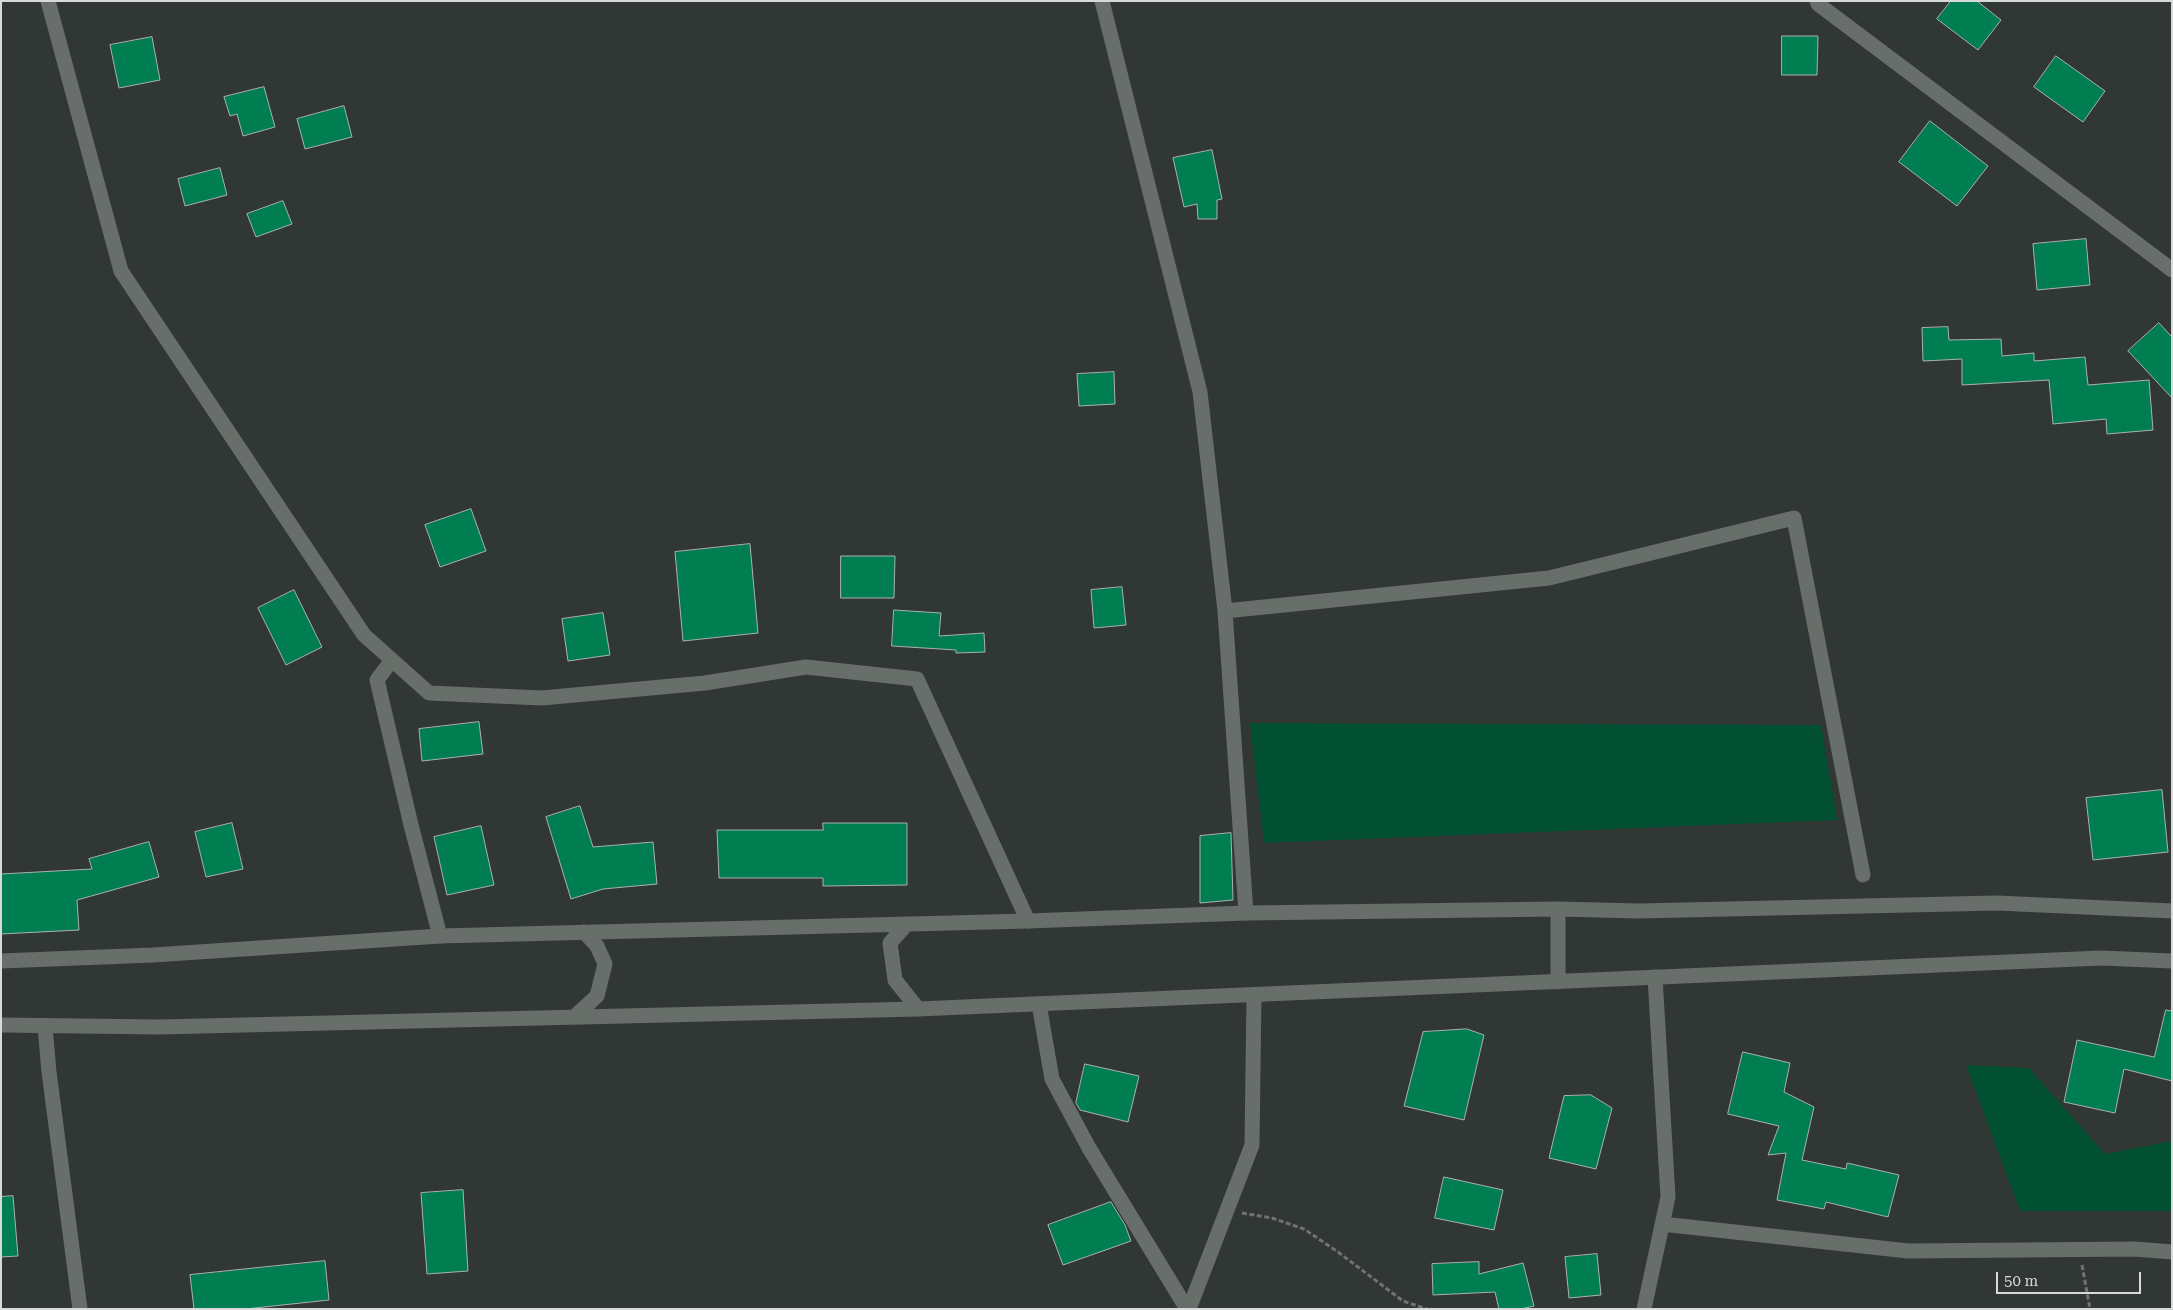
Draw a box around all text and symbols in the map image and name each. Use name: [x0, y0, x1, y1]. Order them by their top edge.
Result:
scale bar: [1998, 1262, 2143, 1294]
text: 50 m: [2004, 1272, 2038, 1290]

